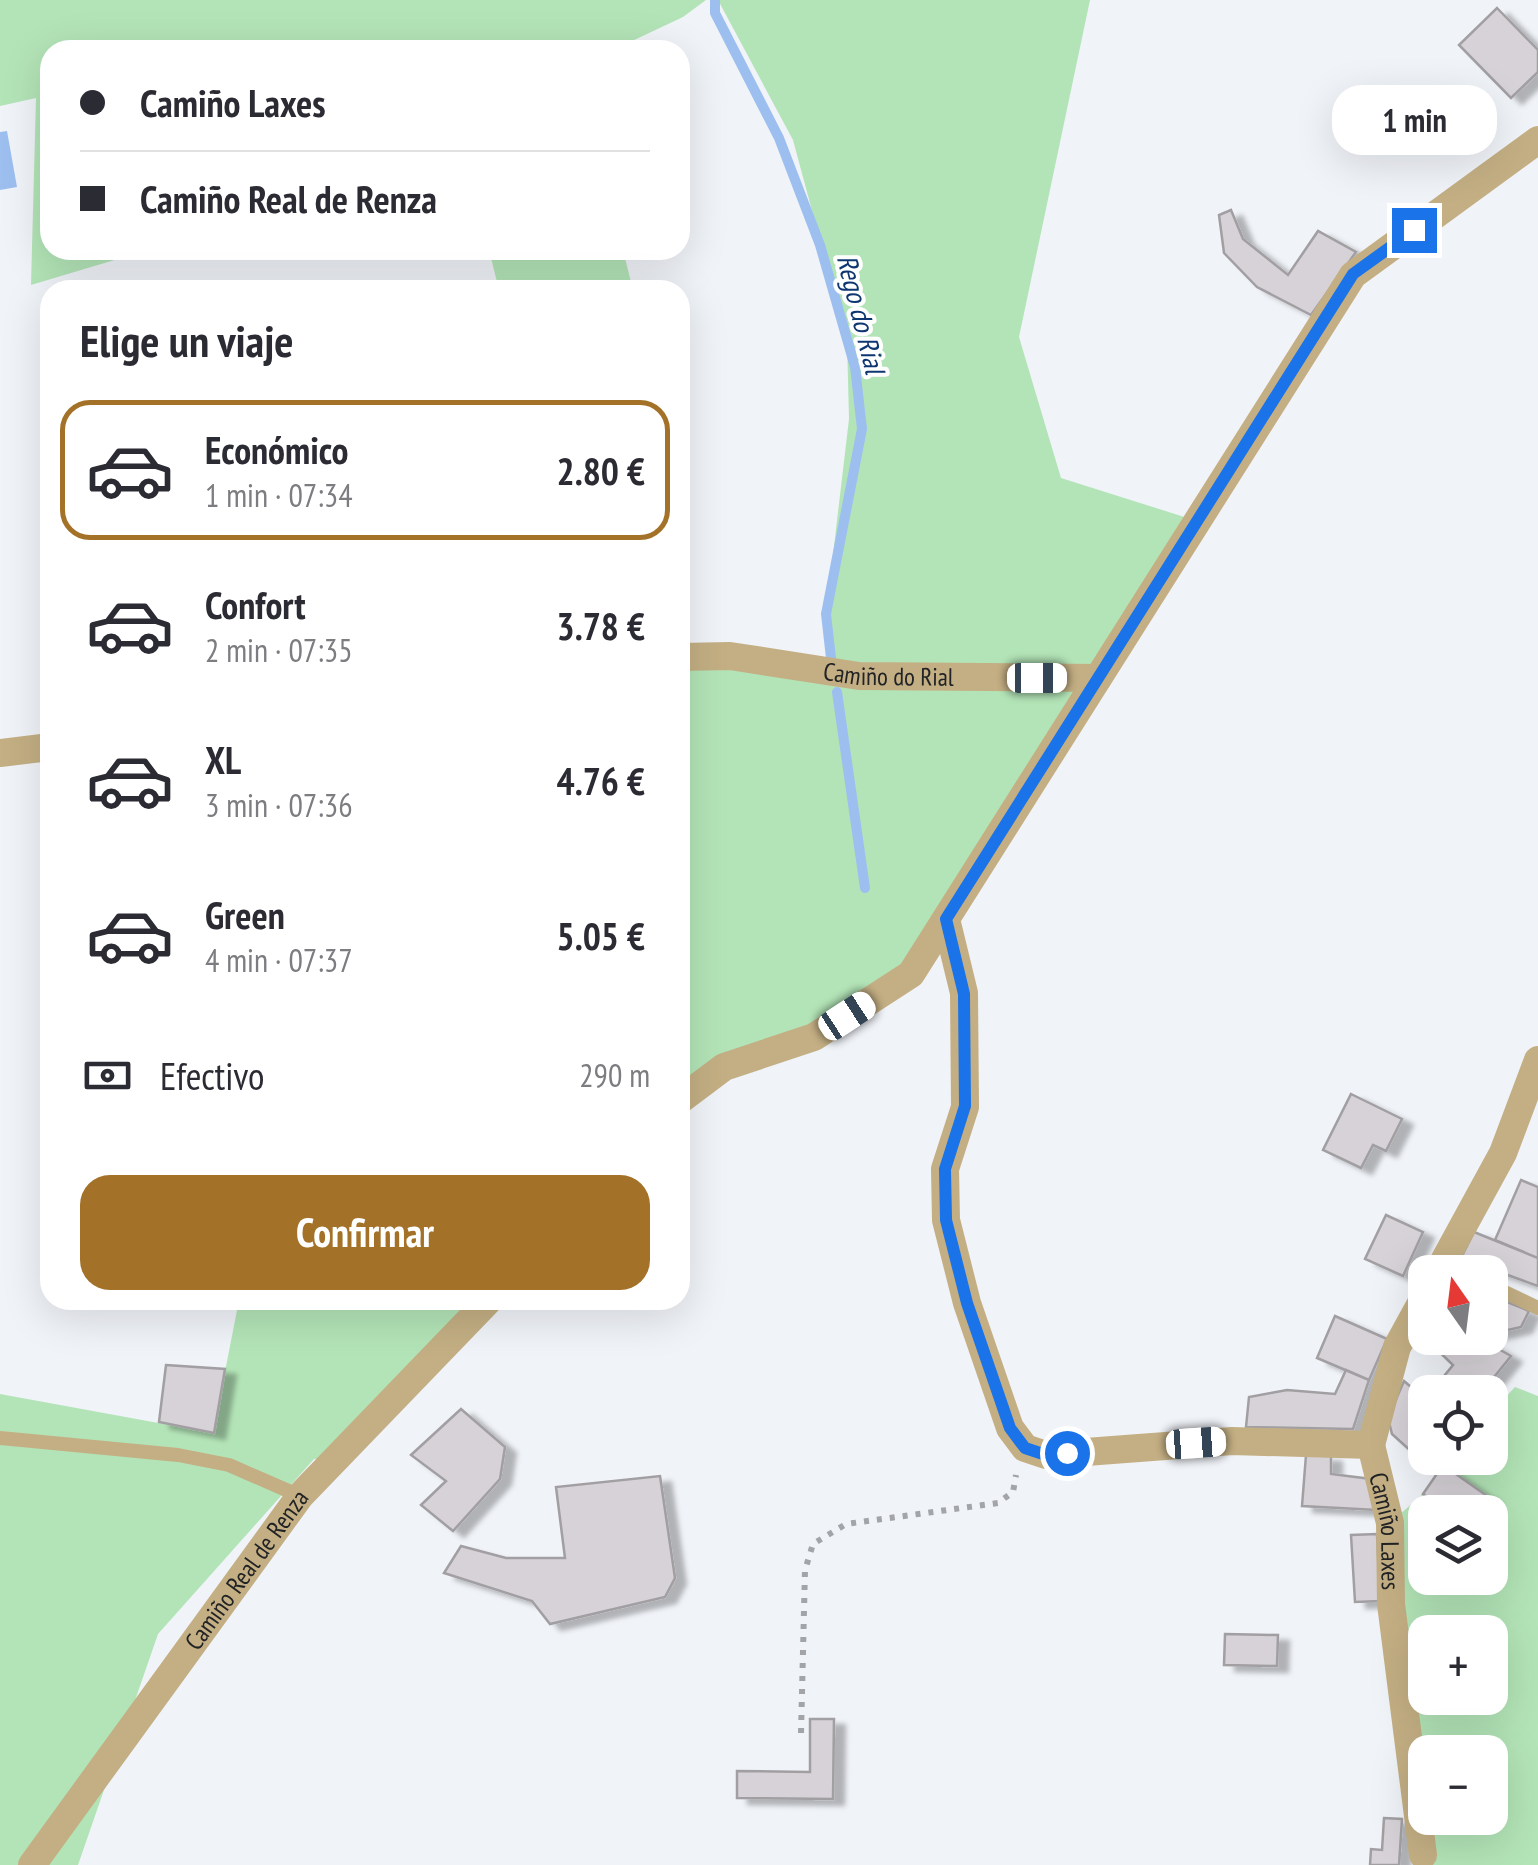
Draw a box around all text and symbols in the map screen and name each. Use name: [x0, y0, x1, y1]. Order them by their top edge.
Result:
text: Camiño Laxes: [140, 78, 326, 127]
callout: 1 min: [1332, 85, 1496, 155]
text: 1 min: [1382, 99, 1447, 141]
text: Camiño Real de Renza: [140, 174, 437, 223]
route end: [1392, 208, 1437, 253]
water label: Rego do Rial: [829, 251, 895, 380]
text: Elige un viaje: [80, 311, 294, 369]
icon: car: [85, 425, 175, 515]
text: Económico: [205, 425, 349, 474]
text: 2.80 €: [556, 446, 645, 495]
text: 1 min · 07:34: [205, 474, 353, 516]
icon: car: [85, 580, 175, 670]
text: Confort: [205, 580, 305, 629]
text: 3.78 €: [556, 601, 645, 650]
text: 2 min · 07:35: [205, 629, 353, 671]
street label: Camiño do Rial: [821, 655, 954, 693]
car: [1007, 663, 1067, 693]
icon: car: [85, 735, 175, 825]
text: XL: [205, 735, 241, 784]
text: 4.76 €: [556, 756, 645, 805]
text: 3 min · 07:36: [205, 784, 353, 826]
icon: car: [85, 890, 175, 980]
text: Green: [205, 890, 285, 939]
text: 5.05 €: [556, 911, 645, 960]
text: 4 min · 07:37: [205, 939, 353, 981]
car: [814, 987, 880, 1045]
icon: cash: [80, 1048, 135, 1103]
text: Efectivo: [160, 1051, 265, 1100]
text: 290 m: [579, 1054, 650, 1096]
button: Confirmar: [80, 1175, 650, 1290]
north arrow: [1408, 1255, 1508, 1355]
map controls: [1408, 1255, 1508, 1835]
button: locate: [1408, 1375, 1508, 1475]
car: [1165, 1426, 1227, 1460]
route start: [1045, 1431, 1090, 1476]
street label: Camiño Laxes: [1362, 1469, 1407, 1590]
street label: Camiño Real de Renza: [178, 1483, 315, 1656]
button: layers: [1408, 1495, 1508, 1595]
button: +: [1408, 1615, 1508, 1715]
button: −: [1408, 1735, 1508, 1835]

